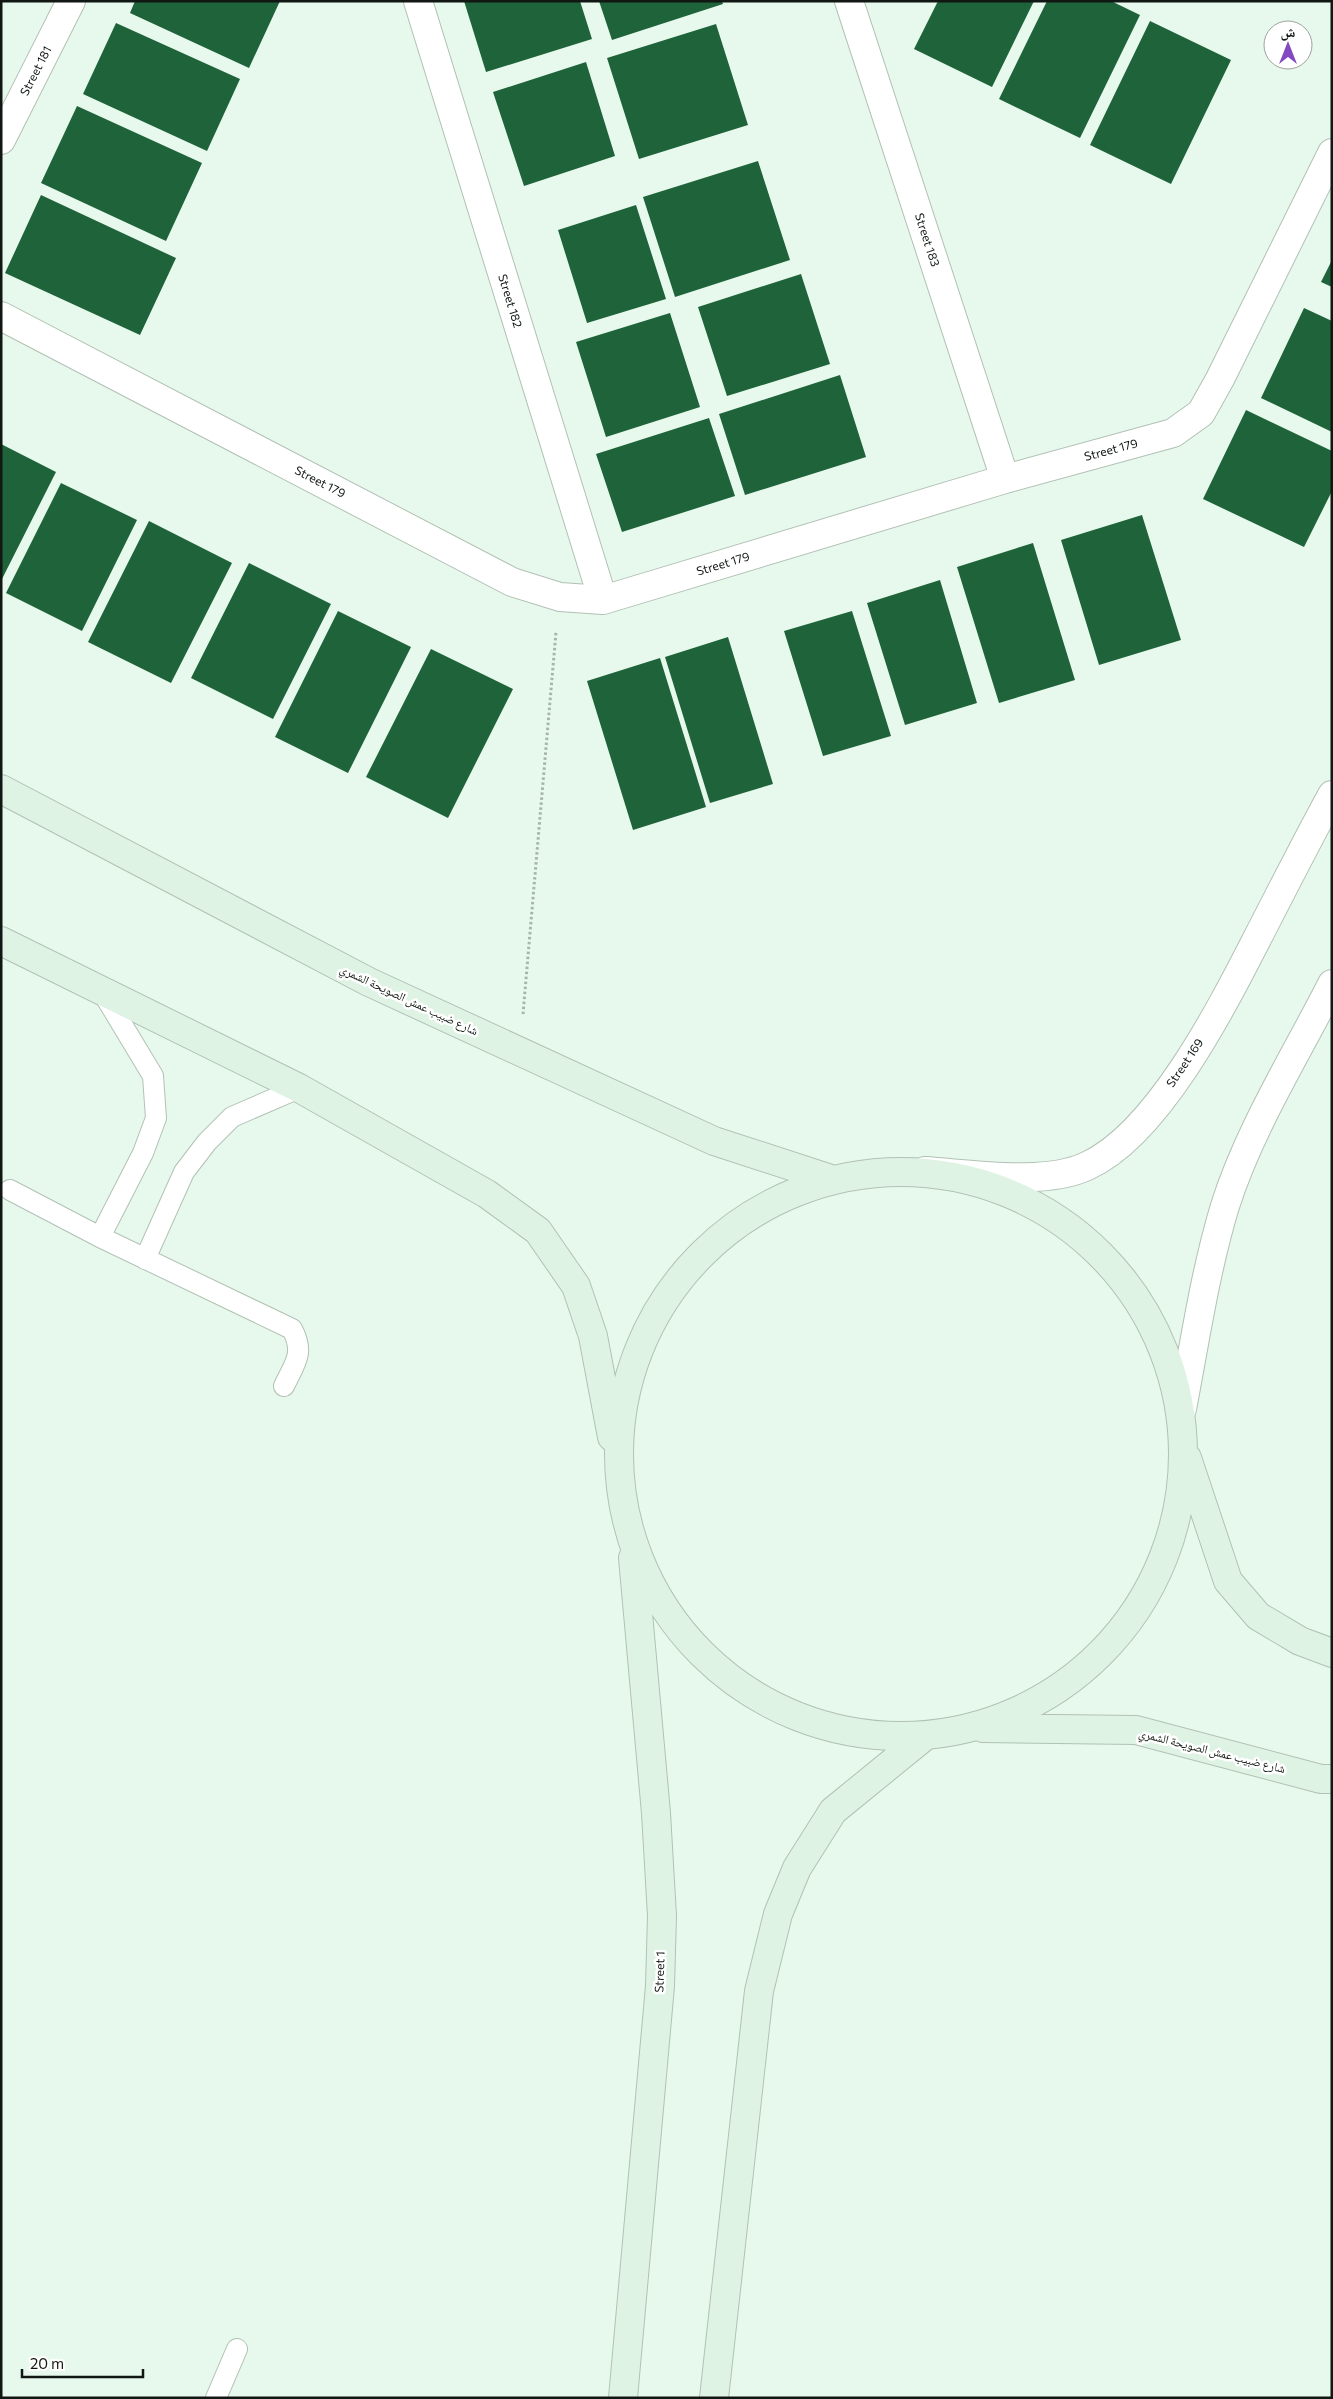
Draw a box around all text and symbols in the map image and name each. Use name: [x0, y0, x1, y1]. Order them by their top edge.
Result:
north arrow: [1263, 20, 1313, 70]
text: ش: [1281, 23, 1296, 41]
street label: Street 181: [17, 43, 54, 98]
street label: Street 183: [913, 211, 943, 268]
street label: Street 182: [496, 272, 526, 329]
street label: Street 179: [1082, 435, 1139, 463]
street label: Street 179: [293, 462, 348, 500]
street label: Street 179: [694, 548, 751, 578]
street label: شارع ضبيب عمش الصويحة الشمري: [336, 961, 481, 1041]
street label: Street 169: [1163, 1035, 1206, 1089]
street label: شارع ضبيب عمش الصويحة الشمري: [1136, 1725, 1287, 1779]
street label: Street 1: [651, 1951, 667, 1993]
scale bar: [22, 2346, 144, 2378]
text: 20 m: [30, 2354, 64, 2372]

